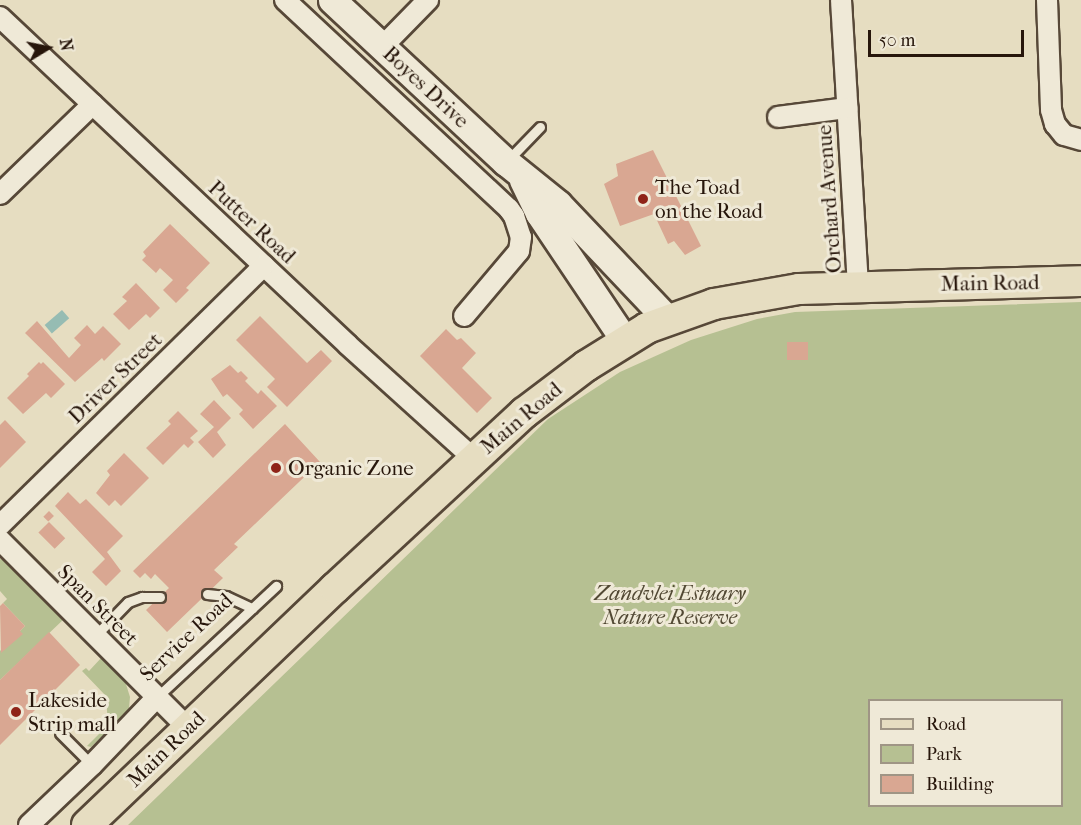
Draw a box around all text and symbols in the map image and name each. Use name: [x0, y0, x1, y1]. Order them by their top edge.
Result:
north arrow: [18, 18, 78, 78]
scale bar: [871, 18, 1027, 56]
text: 50 m: [879, 30, 915, 51]
text: N: [56, 37, 77, 52]
street label: Boyes Drive: [378, 41, 474, 133]
street label: Orchard Avenue: [811, 124, 847, 274]
place label: The Toad on the Road: [655, 174, 763, 224]
street label: Putter Road: [203, 175, 301, 269]
marker: The Toad on the Road: [636, 192, 650, 206]
street label: Main Road: [941, 270, 1039, 296]
street label: Driver Street: [63, 327, 167, 429]
street label: Main Road: [475, 377, 567, 459]
place label: Organic Zone: [288, 455, 414, 481]
marker: Organic Zone: [269, 461, 283, 475]
street label: Span Street: [52, 559, 144, 651]
park label: Zandvlei Estuary Nature Reserve: [594, 580, 746, 630]
street label: Service Road: [134, 588, 238, 686]
place label: Lakeside Strip mall: [28, 687, 116, 737]
legend: [868, 699, 1063, 807]
marker: Lakeside Strip mall: [9, 705, 23, 719]
street label: Main Road: [122, 706, 210, 792]
text: Road: [926, 714, 966, 735]
text: Park: [926, 744, 962, 765]
text: Building: [926, 774, 993, 795]

